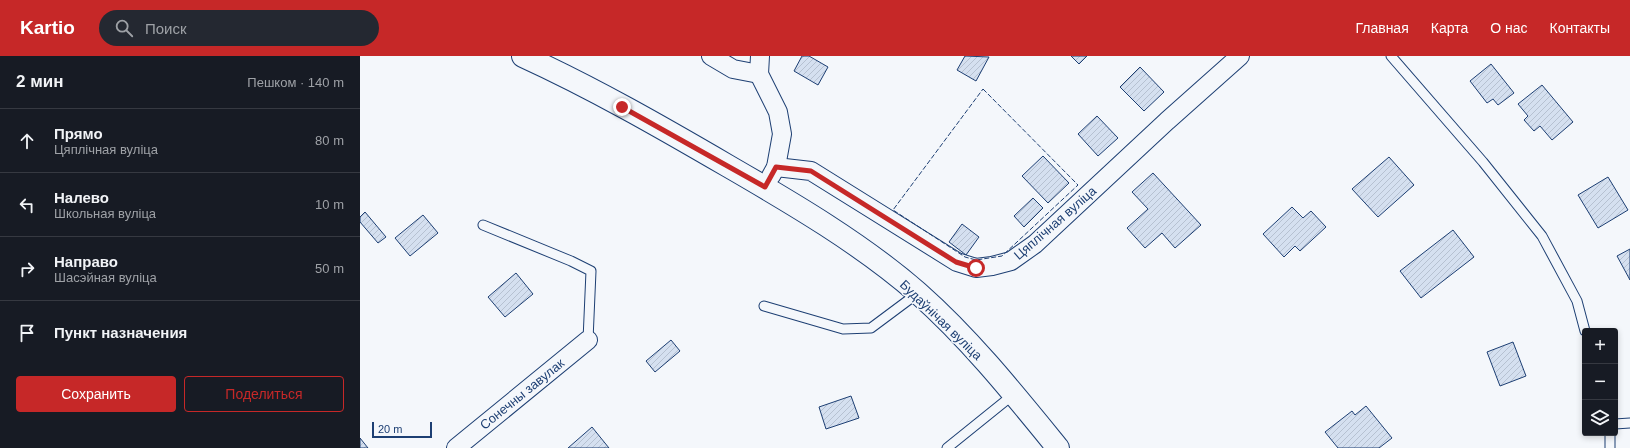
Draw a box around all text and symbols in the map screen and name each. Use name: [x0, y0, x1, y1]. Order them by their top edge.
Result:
search box: [99, 10, 379, 46]
text: Kartio: [20, 17, 75, 38]
icon: search: [113, 17, 135, 39]
text: Поиск: [145, 20, 186, 37]
text: Главная: [1355, 20, 1409, 36]
text: Карта: [1431, 20, 1468, 36]
text: О нас: [1490, 20, 1528, 36]
text: Контакты: [1550, 20, 1610, 36]
text: 2 мин: [16, 72, 63, 91]
text: Пешком · 140 m: [247, 75, 344, 90]
route end: [613, 98, 631, 116]
text: Прямо: [54, 125, 103, 142]
icon: ahead: [16, 130, 38, 152]
text: 80 m: [315, 133, 344, 148]
text: Цяплічная вуліца: [54, 142, 158, 157]
street label: Цяплічная вуліца: [1011, 183, 1100, 263]
text: Налево: [54, 189, 109, 206]
icon: left: [16, 194, 38, 216]
text: 10 m: [315, 197, 344, 212]
text: Школьная вуліца: [54, 206, 156, 221]
text: Направо: [54, 253, 118, 270]
icon: right: [16, 258, 38, 280]
route start: [967, 259, 985, 277]
text: 50 m: [315, 261, 344, 276]
text: Шасэйная вуліца: [54, 270, 157, 285]
street label: Будаўнічая вуліца: [897, 277, 986, 364]
icon: arrive: [16, 322, 38, 344]
text: Пункт назначения: [54, 324, 187, 341]
map controls: [1582, 328, 1618, 436]
button: +: [1582, 328, 1618, 364]
street label: Сонечны завулак: [477, 355, 567, 433]
button: −: [1582, 364, 1618, 400]
button: Сохранить: [16, 376, 176, 412]
button: Поделиться: [184, 376, 344, 412]
button: layers: [1582, 400, 1618, 436]
scale bar: [372, 420, 432, 439]
text: 20 m: [378, 423, 402, 435]

